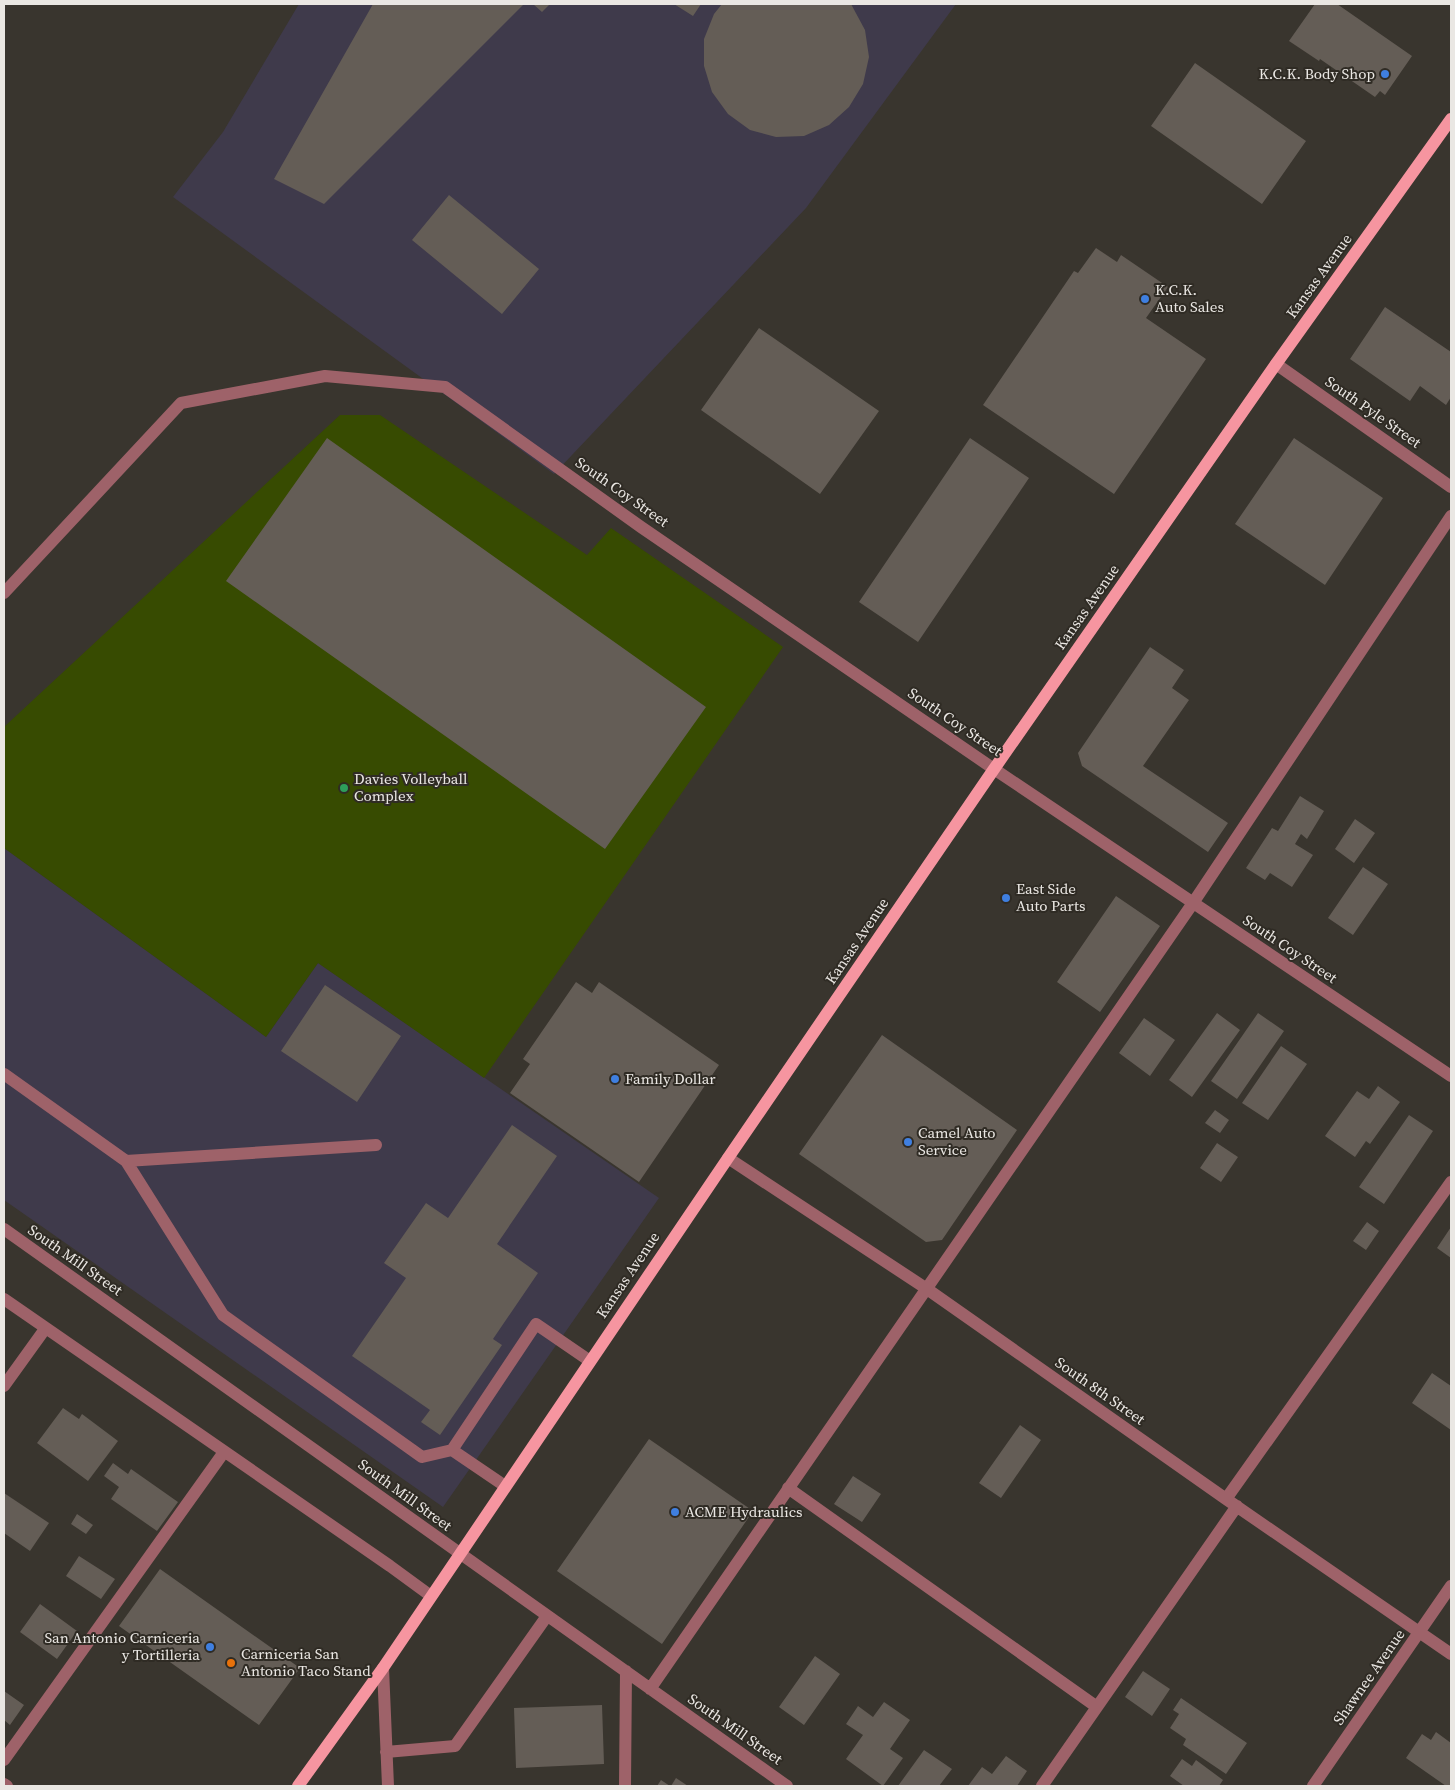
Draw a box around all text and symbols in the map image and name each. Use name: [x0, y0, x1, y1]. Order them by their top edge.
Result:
place label: K.C.K. Body Shop: [1259, 63, 1375, 84]
marker: K.C.K. Body Shop: [1379, 68, 1391, 80]
street label: Kansas Avenue: [1281, 229, 1357, 322]
place label: K.C.K. Auto Sales: [1155, 279, 1224, 317]
marker: K.C.K. Auto Sales: [1139, 293, 1151, 305]
street label: South Pyle Street: [1321, 371, 1426, 453]
street label: South Coy Street: [571, 452, 673, 532]
street label: Kansas Avenue: [1049, 559, 1124, 654]
street label: South Coy Street: [904, 682, 1007, 761]
place label: Davies Volleyball Complex: [354, 768, 468, 806]
marker: Davies Volleyball Complex: [338, 782, 350, 794]
place label: East Side Auto Parts: [1016, 878, 1085, 916]
marker: East Side Auto Parts: [1000, 892, 1012, 904]
street label: Kansas Avenue: [820, 893, 893, 988]
street label: South Coy Street: [1239, 909, 1342, 988]
place label: Family Dollar: [625, 1068, 716, 1089]
marker: Family Dollar: [609, 1073, 621, 1085]
place label: Camel Auto Service: [918, 1122, 996, 1160]
marker: Camel Auto Service: [902, 1136, 914, 1148]
street label: South Mill Street: [24, 1219, 127, 1300]
street label: Kansas Avenue: [591, 1227, 664, 1322]
street label: South 8th Street: [1051, 1352, 1150, 1430]
street label: South Mill Street: [354, 1453, 457, 1536]
place label: ACME Hydraulics: [685, 1501, 803, 1522]
marker: ACME Hydraulics: [669, 1506, 681, 1518]
street label: Shawnee Avenue: [1328, 1624, 1410, 1729]
place label: San Antonio Carniceria y Tortilleria: [44, 1627, 200, 1665]
marker: San Antonio Carniceria y Tortilleria: [204, 1641, 216, 1653]
place label: Carniceria San Antonio Taco Stand: [241, 1643, 371, 1681]
marker: Carniceria San Antonio Taco Stand: [225, 1657, 237, 1669]
street label: South Mill Street: [684, 1688, 787, 1769]

